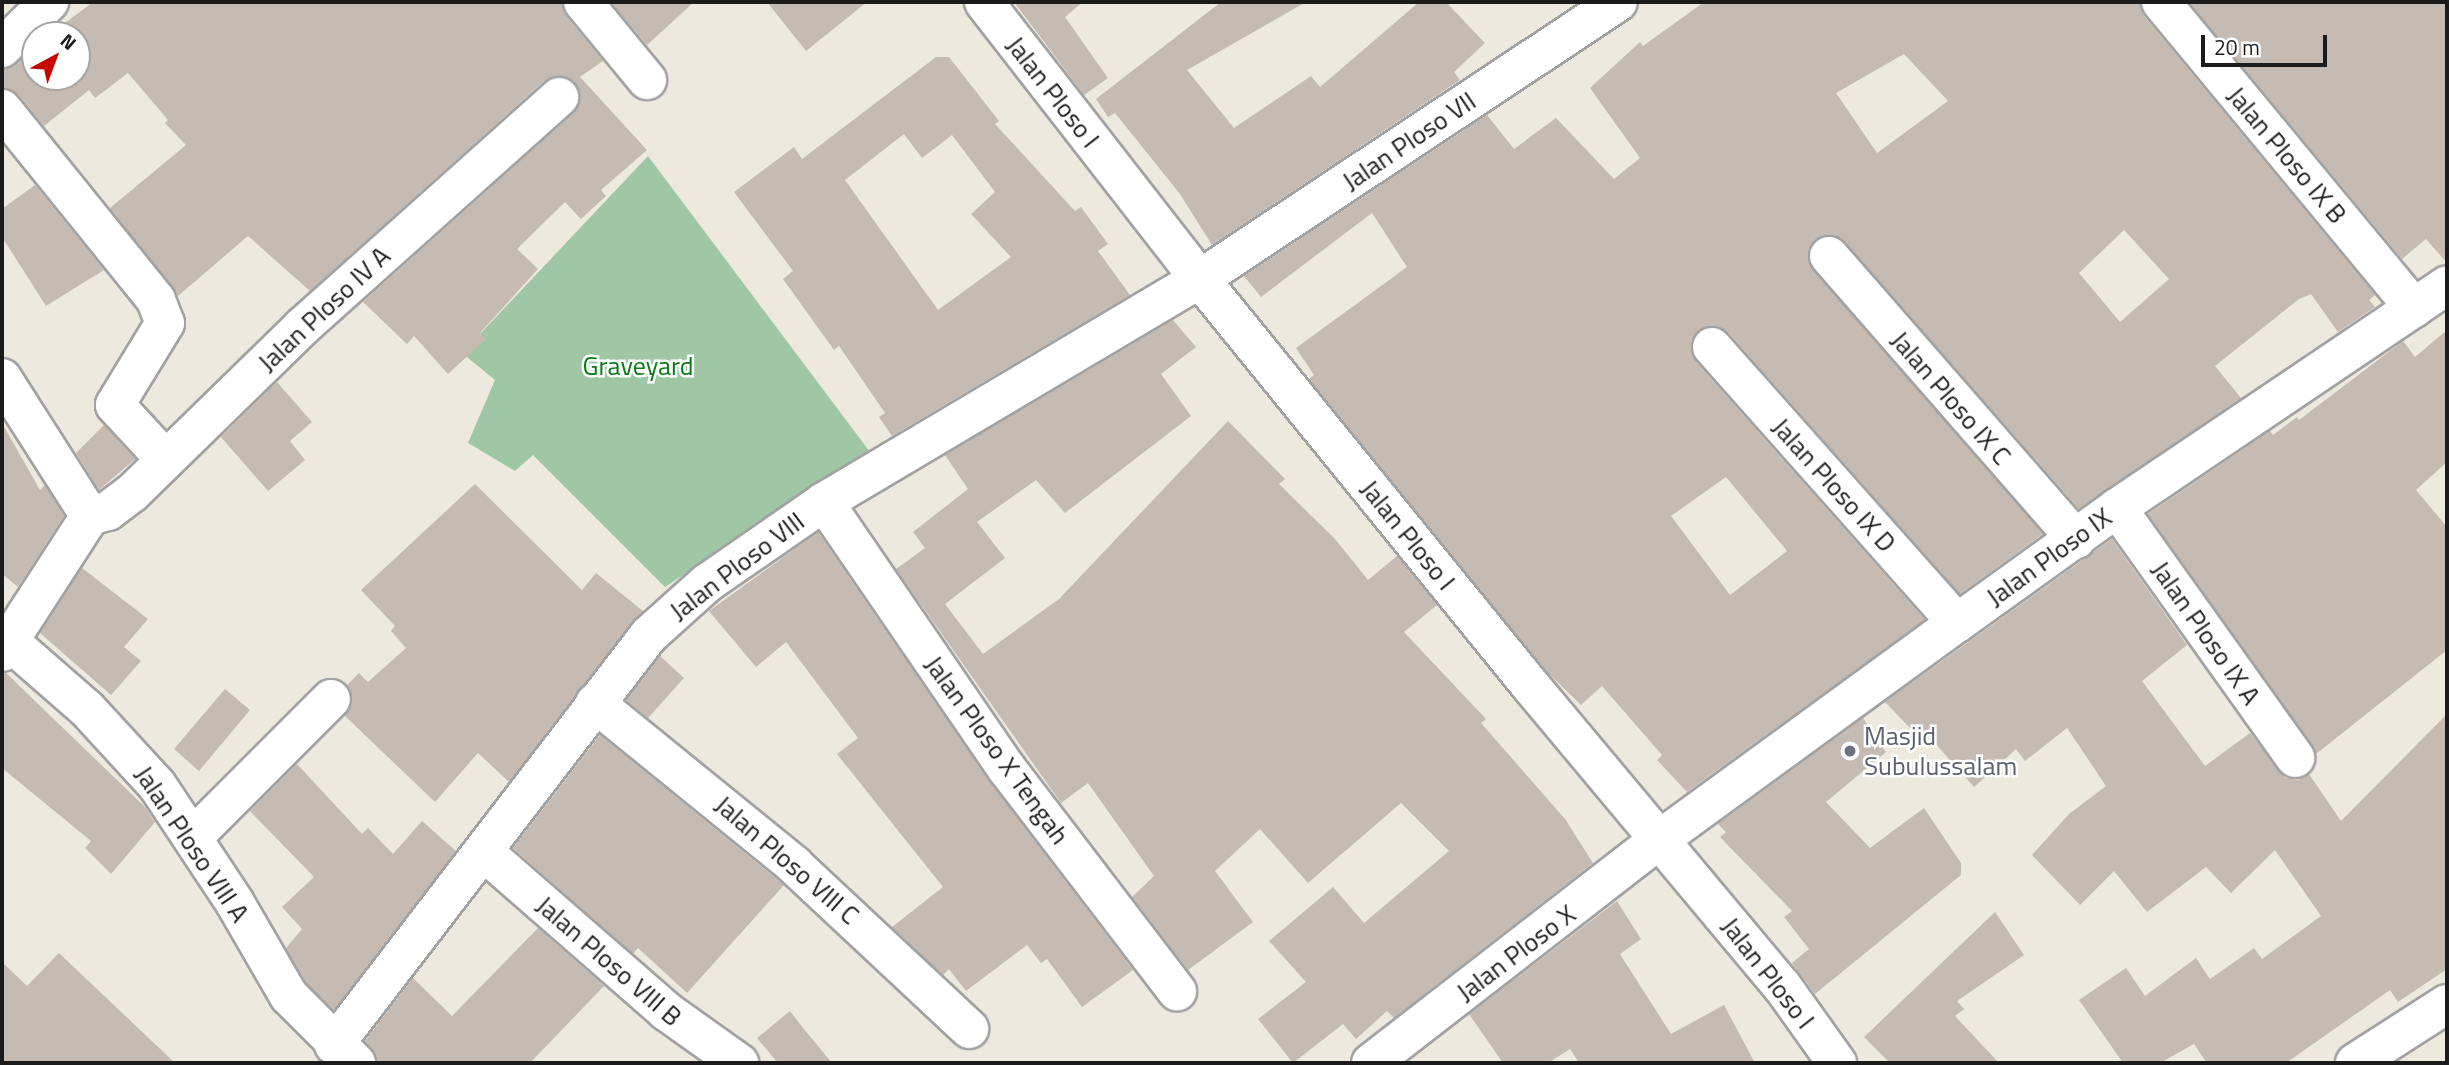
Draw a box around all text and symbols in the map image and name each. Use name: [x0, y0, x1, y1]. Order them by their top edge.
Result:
north arrow: [21, 21, 91, 91]
scale bar: [2204, 21, 2330, 65]
text: N: [54, 26, 83, 57]
street label: Jalan Ploso I: [1000, 30, 1106, 154]
text: 20 m: [2214, 31, 2260, 63]
street label: Jalan Ploso IX B: [2221, 80, 2353, 230]
street label: Jalan Ploso VII: [1336, 85, 1482, 197]
street label: Jalan Ploso IV A: [252, 240, 396, 378]
street label: Jalan Ploso IX C: [1885, 325, 2017, 471]
park label: Graveyard: [583, 350, 693, 382]
street label: Jalan Ploso IX D: [1766, 412, 1902, 558]
street label: Jalan Ploso I: [1354, 474, 1462, 596]
street label: Jalan Ploso IX: [1980, 501, 2118, 613]
street label: Jalan Ploso VIII: [664, 505, 810, 627]
street label: Jalan Ploso IX A: [2145, 555, 2267, 711]
street label: Jalan Ploso X Tengah: [918, 650, 1076, 850]
place label: Masjid Subulussalam: [1864, 720, 2017, 782]
marker: Masjid Subulussalam: [1842, 743, 1858, 759]
street label: Jalan Ploso VIII A: [128, 760, 256, 928]
street label: Jalan Ploso VIII C: [709, 789, 865, 931]
street label: Jalan Ploso VIII B: [530, 890, 688, 1032]
street label: Jalan Ploso X: [1451, 898, 1581, 1008]
street label: Jalan Ploso I: [1715, 911, 1821, 1035]

